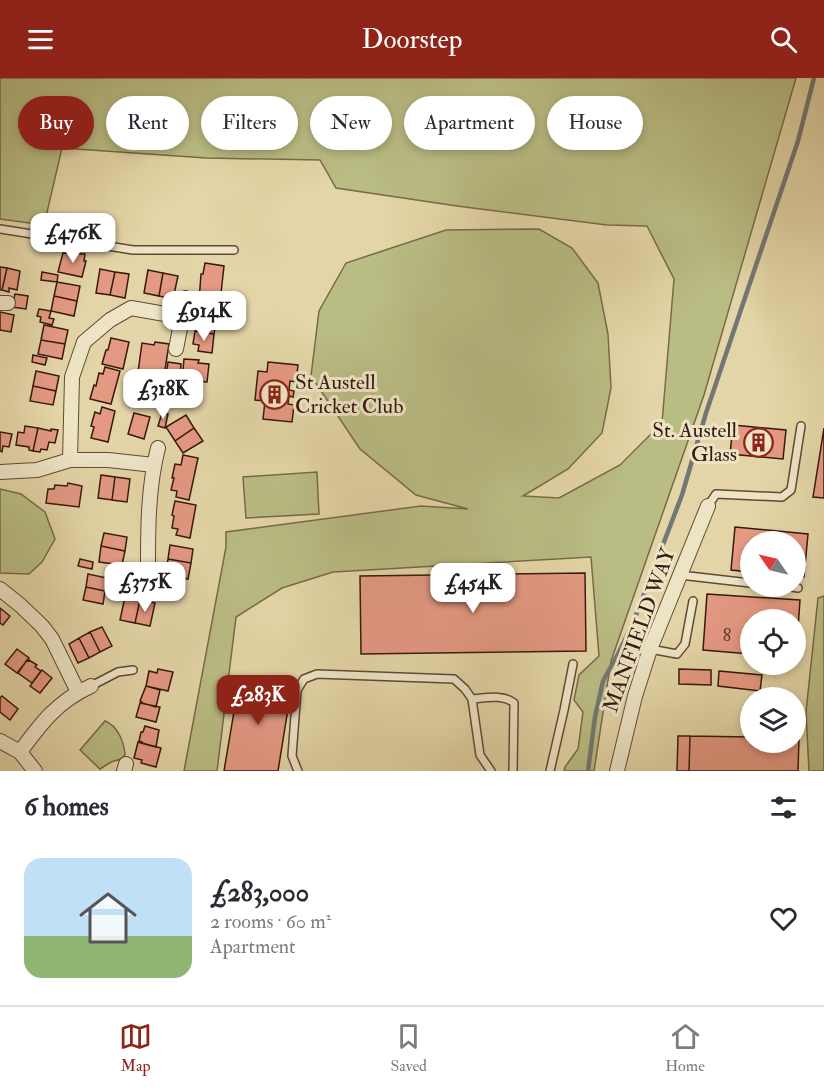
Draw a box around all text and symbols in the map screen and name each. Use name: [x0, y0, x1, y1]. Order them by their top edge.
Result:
icon: menu: [24, 23, 57, 56]
text: Doorstep: [362, 23, 463, 56]
icon: search: [767, 23, 800, 56]
chip: Buy: [18, 96, 94, 150]
chip: Rent: [106, 96, 189, 150]
chip: Filters: [201, 96, 298, 150]
chip: New: [310, 96, 392, 150]
chip: Apartment: [404, 96, 535, 150]
chip: House: [547, 96, 643, 150]
pin: £476K: [31, 213, 115, 264]
text: £476K: [44, 220, 102, 245]
pin: £914K: [162, 291, 246, 342]
text: £914K: [176, 298, 232, 323]
pin: £318K: [121, 369, 205, 420]
place label: St Austell Cricket Club: [295, 369, 403, 420]
text: £318K: [137, 376, 189, 401]
building icon: St Austell Cricket Club: [258, 378, 290, 410]
place label: St. Austell Glass: [652, 417, 738, 468]
building icon: St. Austell Glass: [742, 426, 774, 458]
north arrow: [740, 531, 806, 597]
map controls: [740, 531, 806, 753]
street label: MANFIELD WAY: [597, 544, 682, 716]
pin: £375K: [103, 562, 187, 613]
pin: £454K: [431, 563, 515, 614]
text: £375K: [118, 569, 172, 594]
text: £454K: [444, 570, 502, 595]
button: locate: [740, 609, 806, 675]
house number: 8: [723, 624, 731, 647]
pin: £283K: [216, 675, 300, 726]
text: £283K: [231, 682, 285, 707]
button: layers: [740, 687, 806, 753]
text: 6 homes: [24, 791, 109, 823]
icon: filters: [767, 791, 800, 824]
text: £283,000: [210, 877, 309, 909]
icon: home: [72, 882, 144, 954]
icon: heart: [767, 902, 800, 935]
text: 2 rooms · 60 m²: [210, 909, 331, 934]
text: Apartment: [210, 934, 295, 959]
tab: Map: [119, 1020, 152, 1076]
tab: Saved: [390, 1020, 427, 1076]
tab: Home: [665, 1020, 705, 1076]

